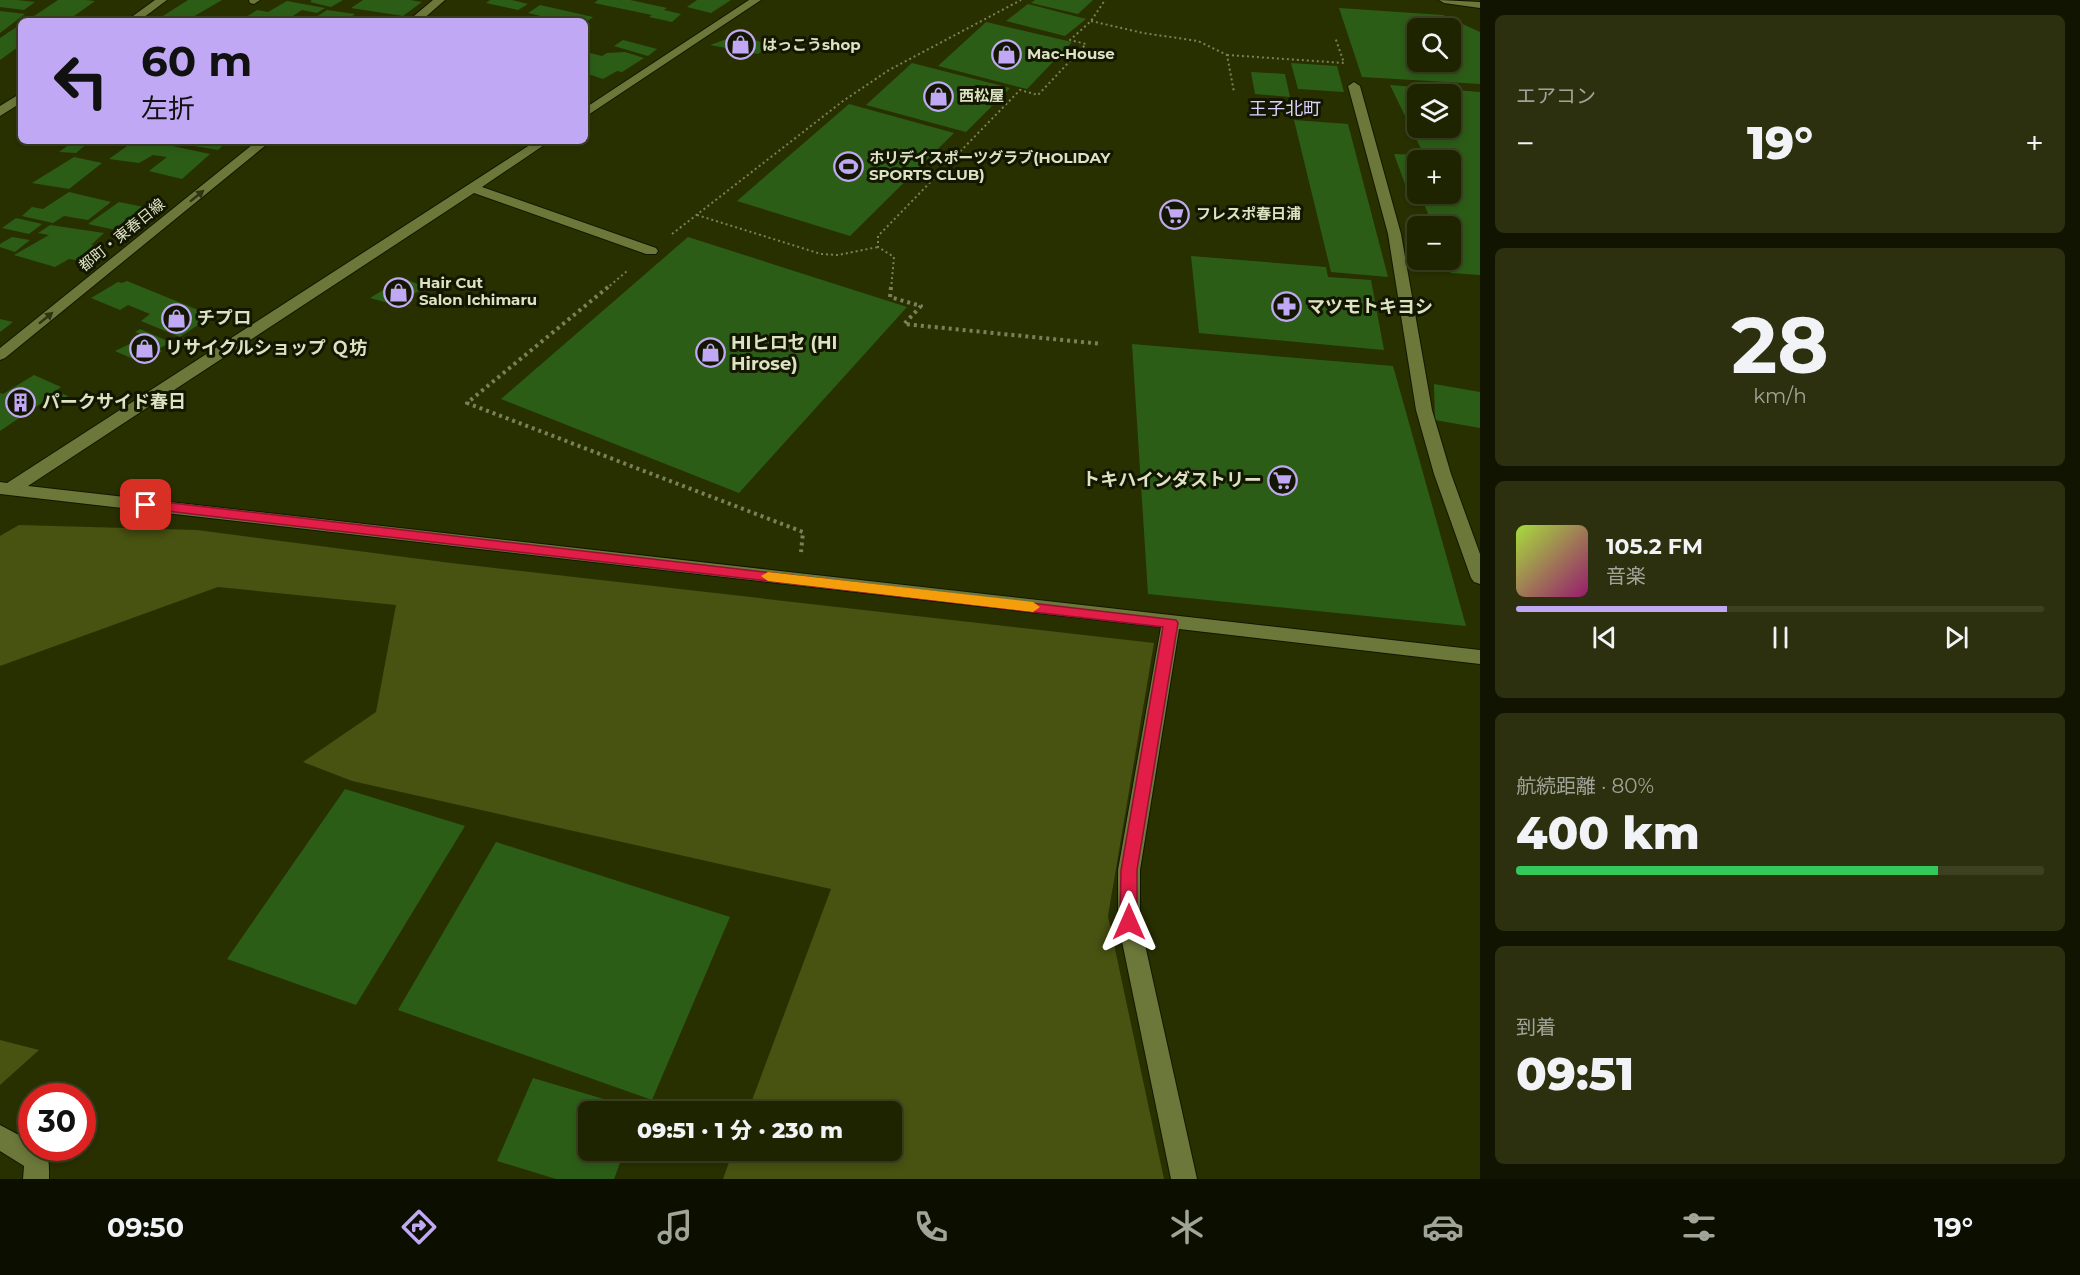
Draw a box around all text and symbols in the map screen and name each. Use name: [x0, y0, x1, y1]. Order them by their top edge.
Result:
map controls: [1407, 18, 1461, 270]
button: search: [1407, 18, 1461, 72]
shop icon: はっこうshop: [725, 29, 757, 61]
text: 60 m: [141, 35, 252, 87]
place label: はっこうshop: [762, 35, 861, 54]
shop icon: Mac-House: [990, 38, 1022, 70]
icon: left: [42, 42, 120, 120]
place label: Mac-House: [1027, 44, 1115, 63]
shop icon: 西松屋: [922, 80, 954, 112]
button: layers: [1407, 84, 1461, 138]
text: エアコン: [1516, 84, 1596, 108]
place label: 西松屋: [959, 86, 1004, 105]
text: 左折: [141, 92, 195, 125]
district label: 王子北町: [1249, 98, 1321, 120]
text: 19°: [1747, 115, 1813, 170]
text: −: [1516, 123, 1535, 163]
text: +: [2025, 123, 2044, 163]
place label: ホリデイスポーツグラブ(HOLIDAY SPORTS CLUB): [869, 148, 1111, 184]
button: +: [1407, 150, 1461, 204]
sports icon: ホリデイスポーツグラブ(HOLIDAY SPORTS CLUB): [832, 151, 864, 183]
one-way arrow: [190, 190, 205, 202]
street label: 都町・東春日線: [75, 194, 168, 275]
supermarket icon: フレスポ春日浦: [1159, 198, 1191, 230]
place label: フレスポ春日浦: [1196, 204, 1301, 223]
button: −: [1407, 216, 1461, 270]
place label: Hair Cut Salon Ichimaru: [419, 273, 537, 309]
shop icon: Hair Cut Salon Ichimaru: [382, 276, 414, 308]
pharmacy icon: マツモトキヨシ: [1270, 291, 1302, 323]
place label: マツモトキヨシ: [1307, 296, 1433, 318]
text: 28: [1731, 297, 1829, 393]
shop icon: チプロ: [160, 302, 192, 334]
place label: チプロ: [197, 307, 251, 329]
one-way arrow: [38, 312, 53, 324]
shop icon: リサイクルショップ Ｑ坊: [128, 332, 160, 364]
place label: HIヒロセ (HI Hirose): [731, 332, 837, 375]
place label: リサイクルショップ Ｑ坊: [165, 337, 367, 359]
shop icon: HIヒロセ (HI Hirose): [694, 337, 726, 369]
text: km/h: [1753, 384, 1807, 408]
building icon: パークサイド春日: [5, 386, 37, 418]
place label: パークサイド春日: [42, 391, 186, 413]
supermarket icon: トキハインダストリー: [1267, 464, 1299, 496]
place label: トキハインダストリー: [1082, 469, 1262, 491]
pin: [120, 479, 171, 530]
icon: arrive: [129, 488, 162, 521]
text: 105.2 FM: [1606, 533, 1703, 560]
text: 音楽: [1606, 564, 1646, 588]
icon: previous: [1588, 621, 1621, 654]
icon: pause: [1764, 621, 1797, 654]
icon: next: [1940, 621, 1973, 654]
text: 航続距離 · 80%: [1516, 774, 1654, 798]
text: 400 km: [1516, 805, 1700, 860]
position arrow: [1097, 890, 1161, 954]
text: 到着: [1516, 1015, 1556, 1039]
text: 09:51: [1516, 1046, 1634, 1101]
speed limit sign: 30: [18, 1083, 96, 1161]
text: 09:51 · 1 分 · 230 m: [637, 1117, 843, 1144]
icon: directions: [398, 1206, 440, 1248]
icon: music: [654, 1206, 696, 1248]
icon: phone: [910, 1206, 952, 1248]
icon: climate: [1166, 1206, 1208, 1248]
icon: car: [1422, 1206, 1464, 1248]
icon: filters: [1678, 1206, 1720, 1248]
text: 09:50: [107, 1211, 184, 1244]
text: 19°: [1934, 1211, 1973, 1244]

